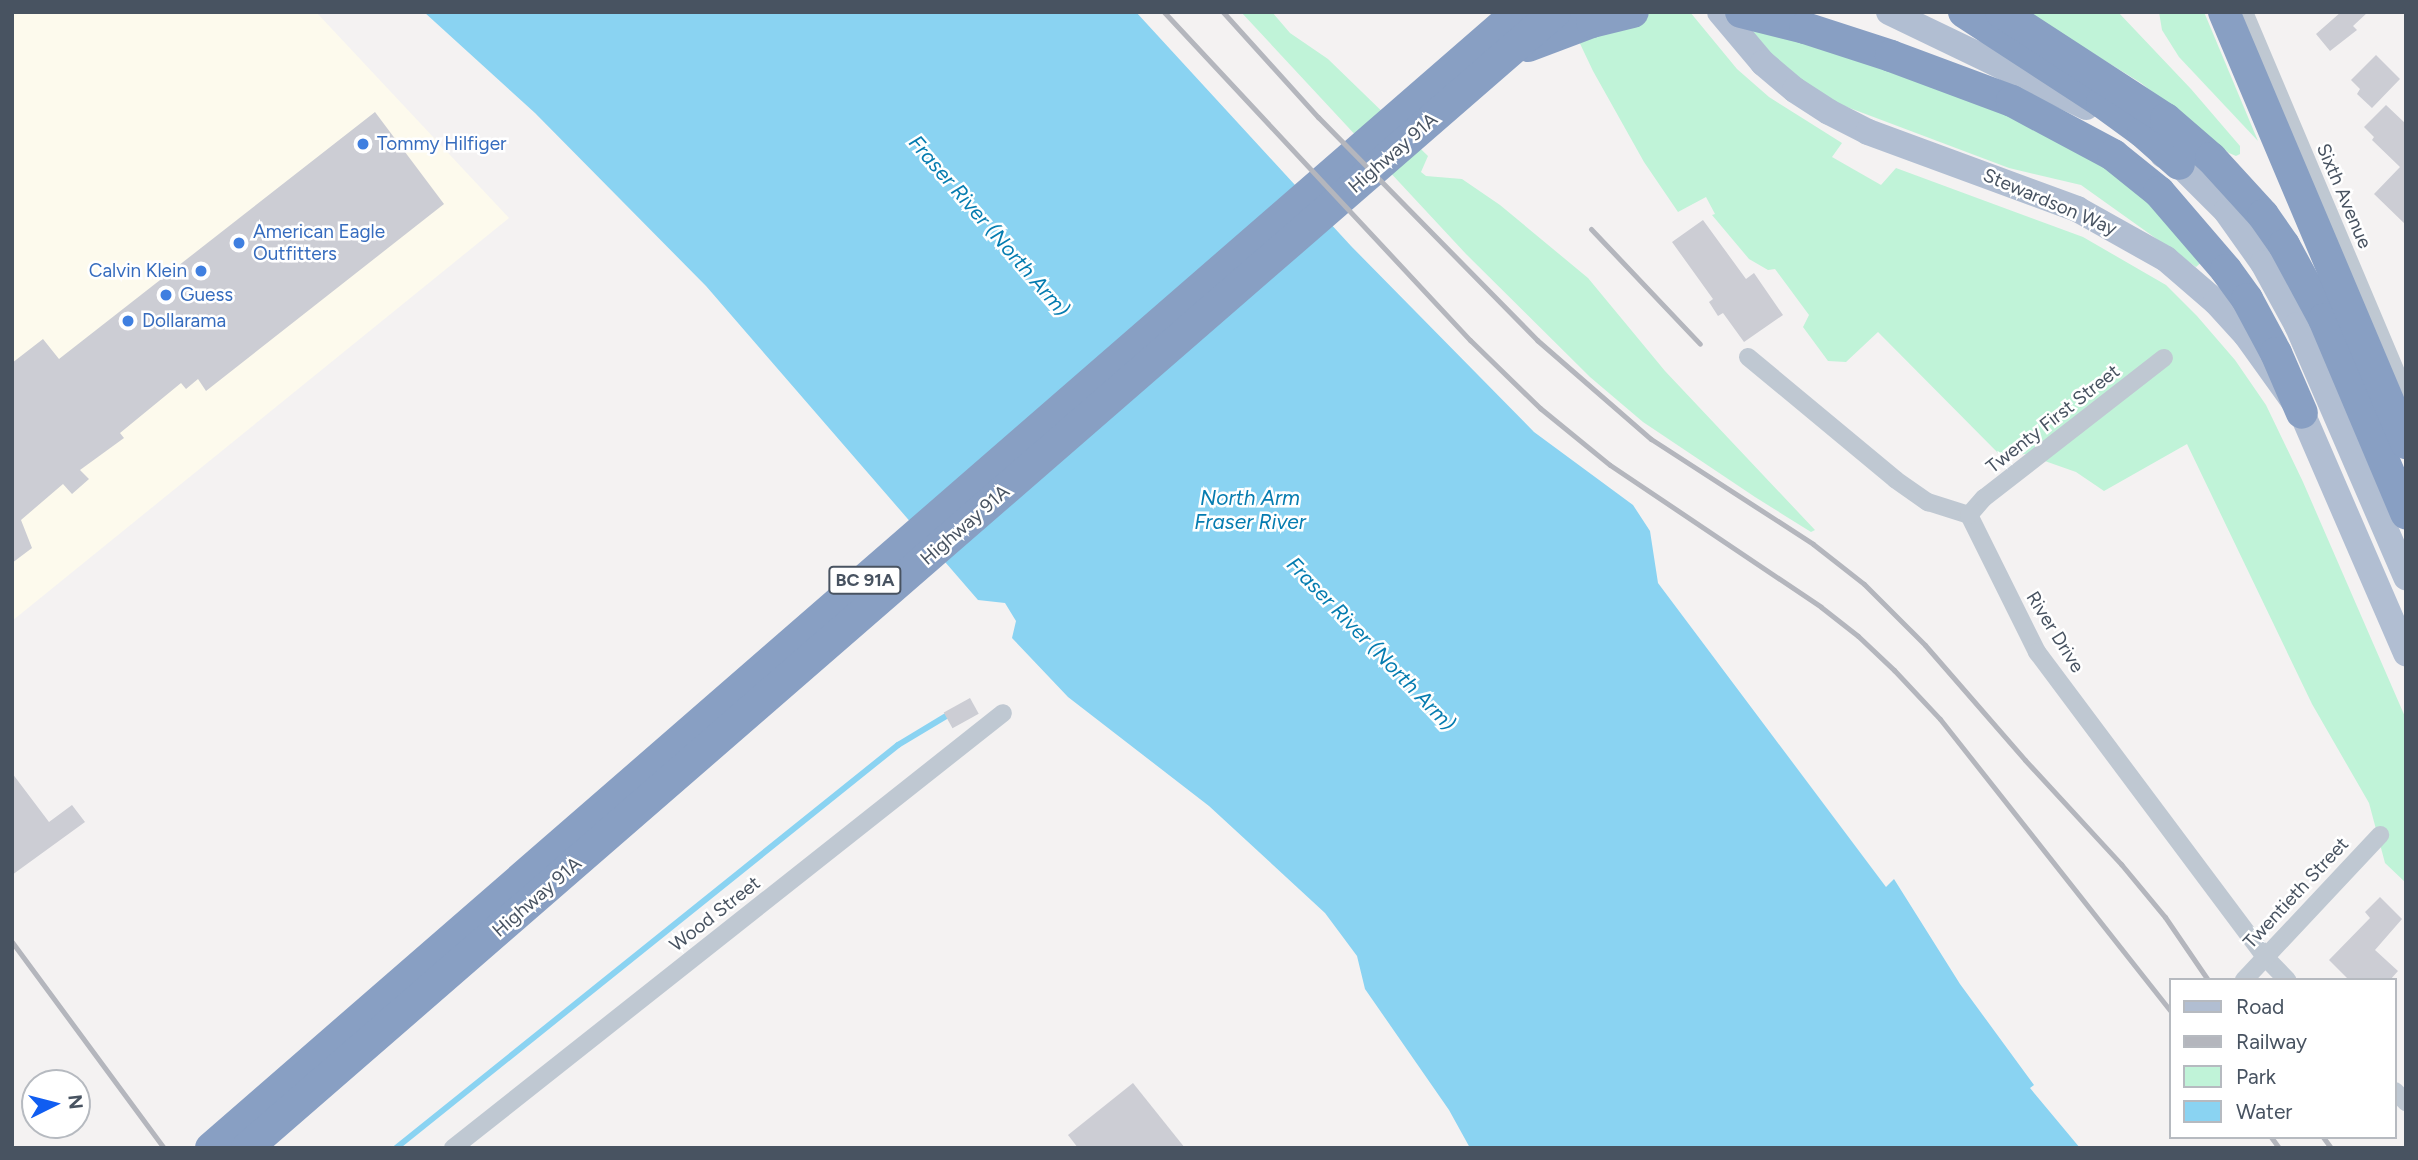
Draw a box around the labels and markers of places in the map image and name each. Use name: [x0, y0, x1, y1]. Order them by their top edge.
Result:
place label: Tommy Hilfiger: [377, 133, 506, 155]
marker: Tommy Hilfiger: [355, 136, 371, 152]
place label: American Eagle Outfitters: [253, 221, 385, 265]
marker: American Eagle Outfitters: [231, 235, 247, 251]
place label: Calvin Klein: [89, 260, 187, 282]
marker: Calvin Klein: [193, 263, 209, 279]
place label: Guess: [180, 284, 233, 306]
marker: Guess: [158, 287, 174, 303]
place label: Dollarama: [142, 310, 226, 332]
marker: Dollarama: [120, 313, 136, 329]

